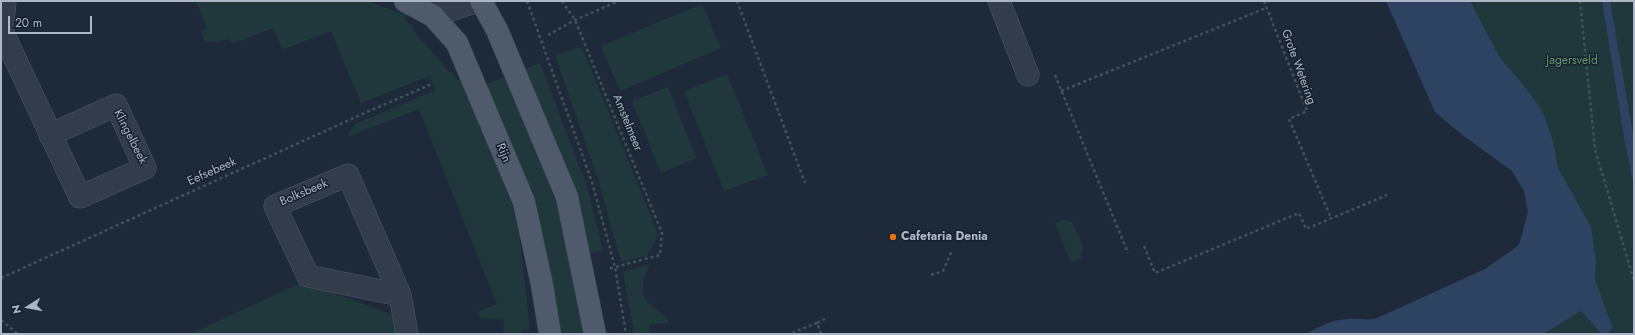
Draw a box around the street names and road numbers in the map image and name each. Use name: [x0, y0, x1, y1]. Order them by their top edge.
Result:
street label: Grote Wetering: [1278, 27, 1318, 107]
street label: Amstelmeer: [609, 93, 645, 153]
street label: Klingelbeek: [110, 107, 150, 167]
street label: Rijn: [493, 141, 513, 165]
street label: Eefsebeek: [185, 155, 239, 189]
street label: Bolksbeek: [278, 176, 330, 210]

